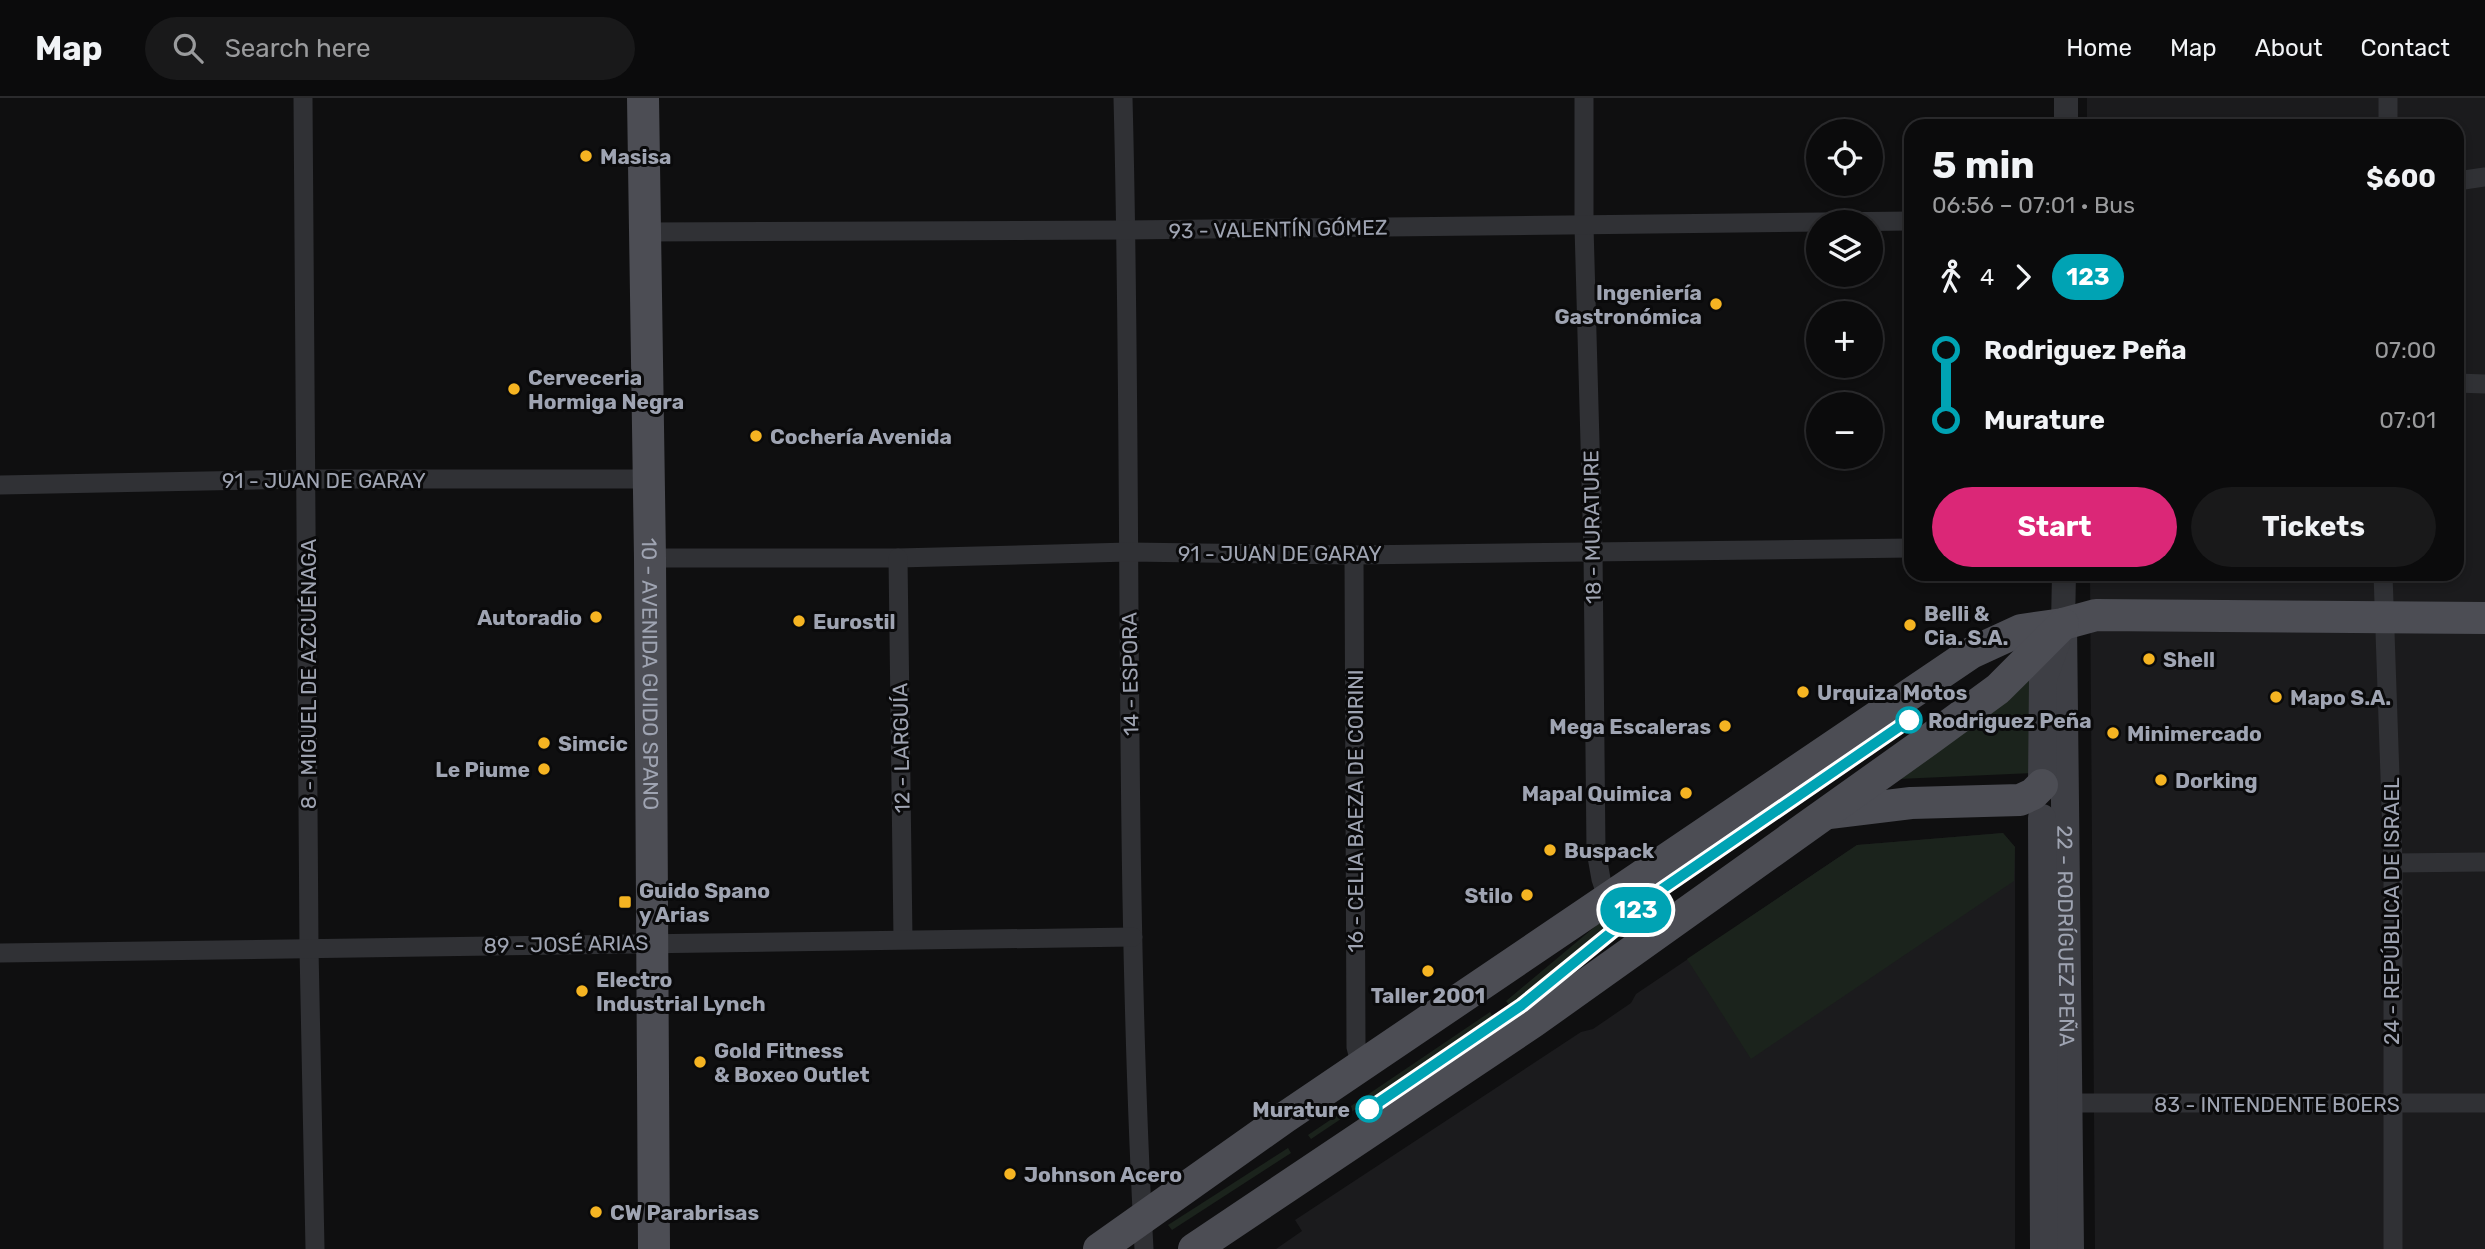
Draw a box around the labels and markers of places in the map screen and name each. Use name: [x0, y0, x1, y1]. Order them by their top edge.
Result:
place label: Masisa: [600, 144, 671, 169]
marker: Masisa: [578, 148, 594, 164]
place label: Ingeniería Gastronómica: [1554, 280, 1702, 329]
marker: Ingeniería Gastronómica: [1708, 296, 1724, 312]
place label: Cerveceria Hormiga Negra: [528, 365, 684, 414]
marker: Cerveceria Hormiga Negra: [506, 381, 522, 397]
place label: Cochería Avenida: [770, 424, 952, 449]
marker: Cochería Avenida: [748, 428, 764, 444]
place label: Belli & Cia. S.A.: [1924, 601, 2008, 650]
place label: Autoradio: [477, 605, 582, 630]
marker: Autoradio: [588, 609, 604, 625]
place label: Eurostil: [813, 609, 895, 634]
marker: Eurostil: [791, 613, 807, 629]
marker: Belli & Cia. S.A.: [1902, 617, 1918, 633]
place label: Shell: [2163, 647, 2215, 672]
marker: Shell: [2141, 651, 2157, 667]
place label: Urquiza Motos: [1817, 680, 1967, 705]
marker: Urquiza Motos: [1795, 684, 1811, 700]
place label: Mapo S.A.: [2290, 685, 2391, 710]
marker: Mapo S.A.: [2268, 689, 2284, 705]
marker: Rodriguez Peña: [1896, 707, 1922, 733]
place label: Rodriguez Peña: [1928, 708, 2092, 733]
place label: Mega Escaleras: [1549, 714, 1711, 739]
marker: Mega Escaleras: [1717, 718, 1733, 734]
place label: Minimercado: [2127, 721, 2262, 746]
marker: Minimercado: [2105, 725, 2121, 741]
place label: Simcic: [558, 731, 628, 756]
marker: Simcic: [536, 735, 552, 751]
place label: Le Piume: [435, 757, 530, 782]
marker: Le Piume: [536, 761, 552, 777]
place label: Dorking: [2175, 768, 2258, 793]
marker: Dorking: [2153, 772, 2169, 788]
place label: Mapal Quimica: [1522, 781, 1672, 806]
marker: Mapal Quimica: [1678, 785, 1694, 801]
place label: Buspack: [1564, 838, 1655, 863]
marker: Buspack: [1542, 842, 1558, 858]
place label: Guido Spano y Arias: [639, 878, 770, 927]
place label: Stilo: [1464, 883, 1513, 908]
marker: Stilo: [1519, 887, 1535, 903]
marker: Guido Spano y Arias: [617, 894, 633, 910]
marker: Taller 2001: [1420, 963, 1436, 979]
place label: Electro Industrial Lynch: [596, 967, 766, 1016]
marker: Electro Industrial Lynch: [574, 983, 590, 999]
place label: Taller 2001: [1371, 983, 1485, 1008]
place label: Gold Fitness & Boxeo Outlet: [714, 1038, 870, 1087]
marker: Gold Fitness & Boxeo Outlet: [692, 1054, 708, 1070]
marker: Murature: [1356, 1096, 1382, 1122]
place label: Murature: [1252, 1097, 1350, 1122]
place label: Johnson Acero: [1024, 1162, 1182, 1187]
marker: Johnson Acero: [1002, 1166, 1018, 1182]
place label: CW Parabrisas: [610, 1200, 759, 1225]
marker: CW Parabrisas: [588, 1204, 604, 1220]

